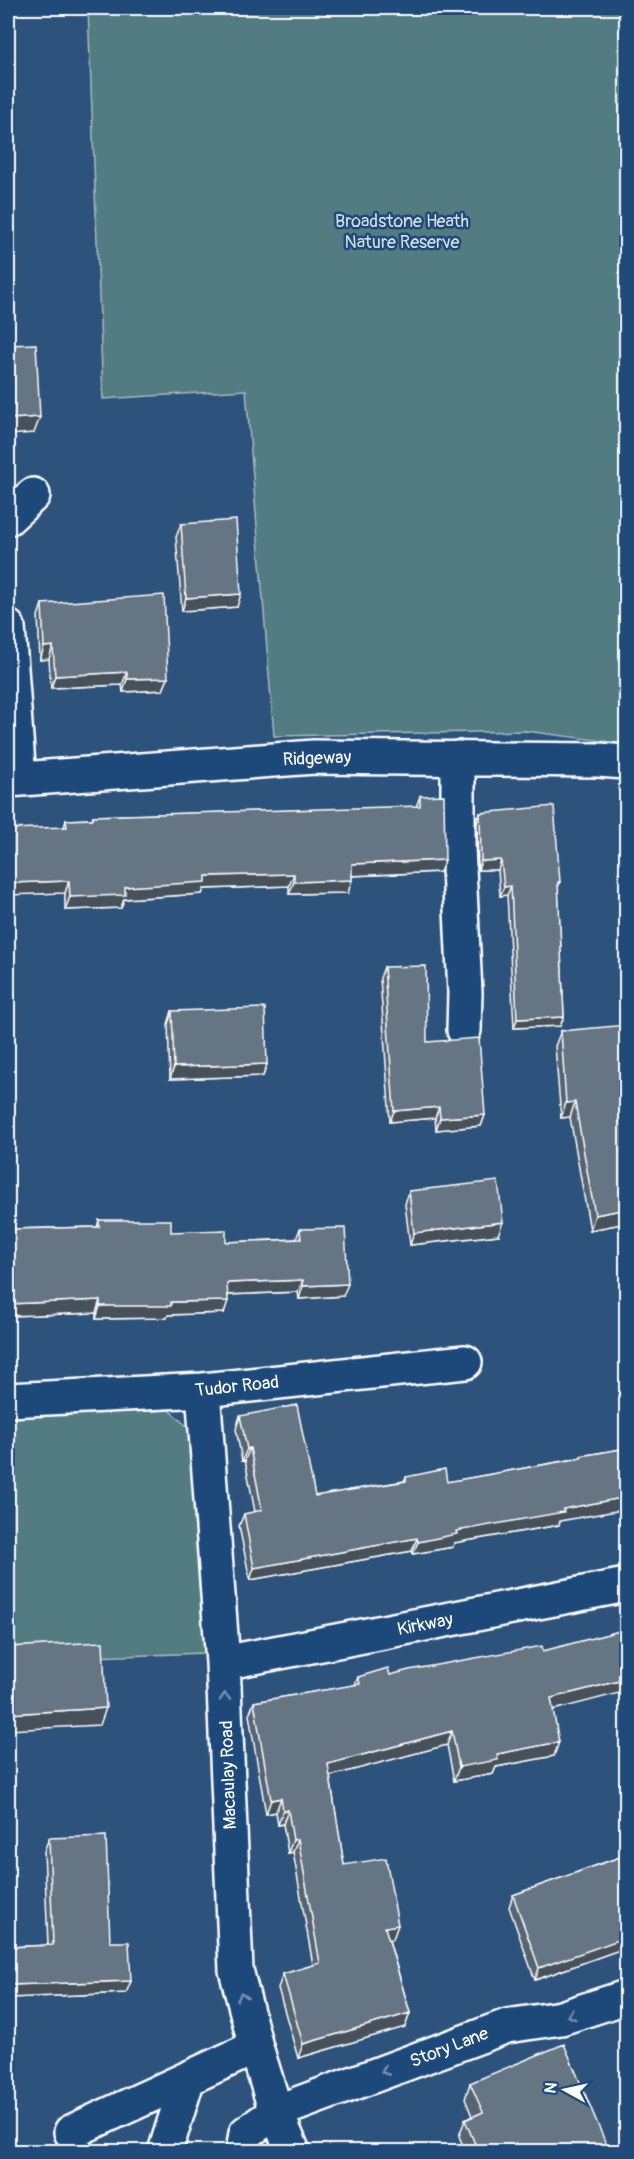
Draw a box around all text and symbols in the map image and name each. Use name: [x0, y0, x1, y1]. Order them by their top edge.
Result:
park label: Broadstone Heath Nature Reserve: [335, 210, 469, 254]
street label: Ridgeway: [282, 746, 352, 771]
street label: Tudor Road: [194, 1371, 280, 1402]
street label: Kirkway: [395, 1608, 455, 1641]
one-way arrow: [218, 1693, 231, 1702]
street label: Macaulay Road: [215, 1720, 242, 1830]
one-way arrow: [237, 1991, 250, 2001]
one-way arrow: [566, 2008, 577, 2020]
street label: Story Lane: [407, 2022, 492, 2073]
north arrow: [535, 2060, 595, 2120]
one-way arrow: [380, 2064, 391, 2077]
text: N: [540, 2081, 562, 2095]

